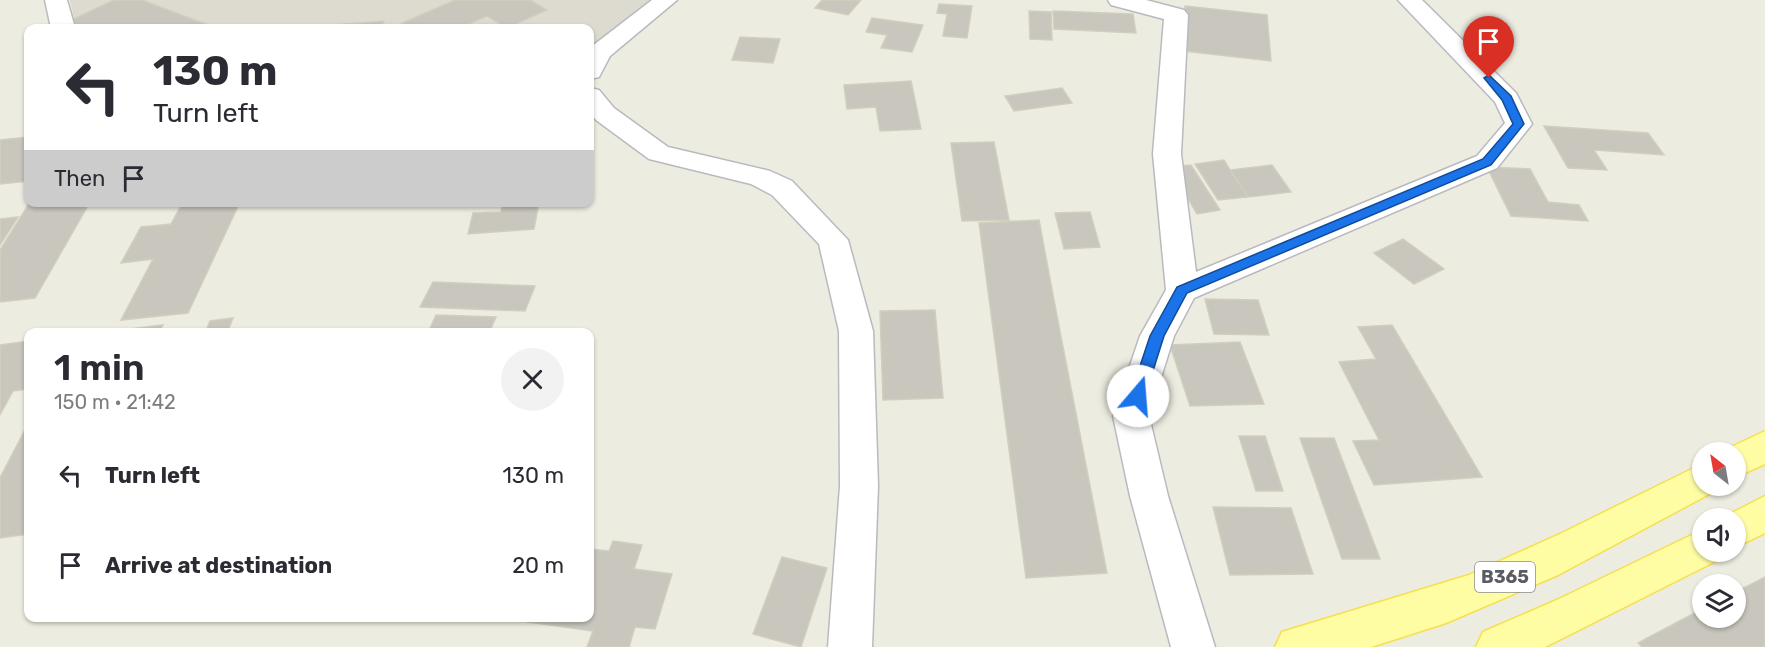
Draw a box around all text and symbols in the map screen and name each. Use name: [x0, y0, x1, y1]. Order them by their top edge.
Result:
pin: [1463, 16, 1514, 78]
icon: arrive: [1472, 25, 1505, 58]
text: 130 m: [153, 46, 278, 96]
icon: left: [54, 48, 132, 126]
text: Turn left: [153, 97, 258, 129]
icon: arrive: [117, 162, 150, 195]
text: Then: [54, 165, 105, 192]
text: 1 min: [54, 346, 145, 389]
button: close: [501, 348, 564, 411]
position arrow: [1106, 364, 1170, 428]
text: 150 m · 21:42: [54, 390, 176, 414]
north arrow: [1692, 442, 1746, 496]
map controls: [1692, 442, 1746, 628]
icon: left: [54, 459, 87, 492]
text: Turn left: [105, 462, 200, 489]
text: 130 m: [502, 462, 564, 489]
button: sound: [1692, 508, 1746, 562]
icon: arrive: [54, 549, 87, 582]
text: Arrive at destination: [105, 552, 332, 579]
text: 20 m: [512, 552, 564, 579]
road number: B365: [1475, 562, 1535, 592]
button: layers: [1692, 574, 1746, 628]

